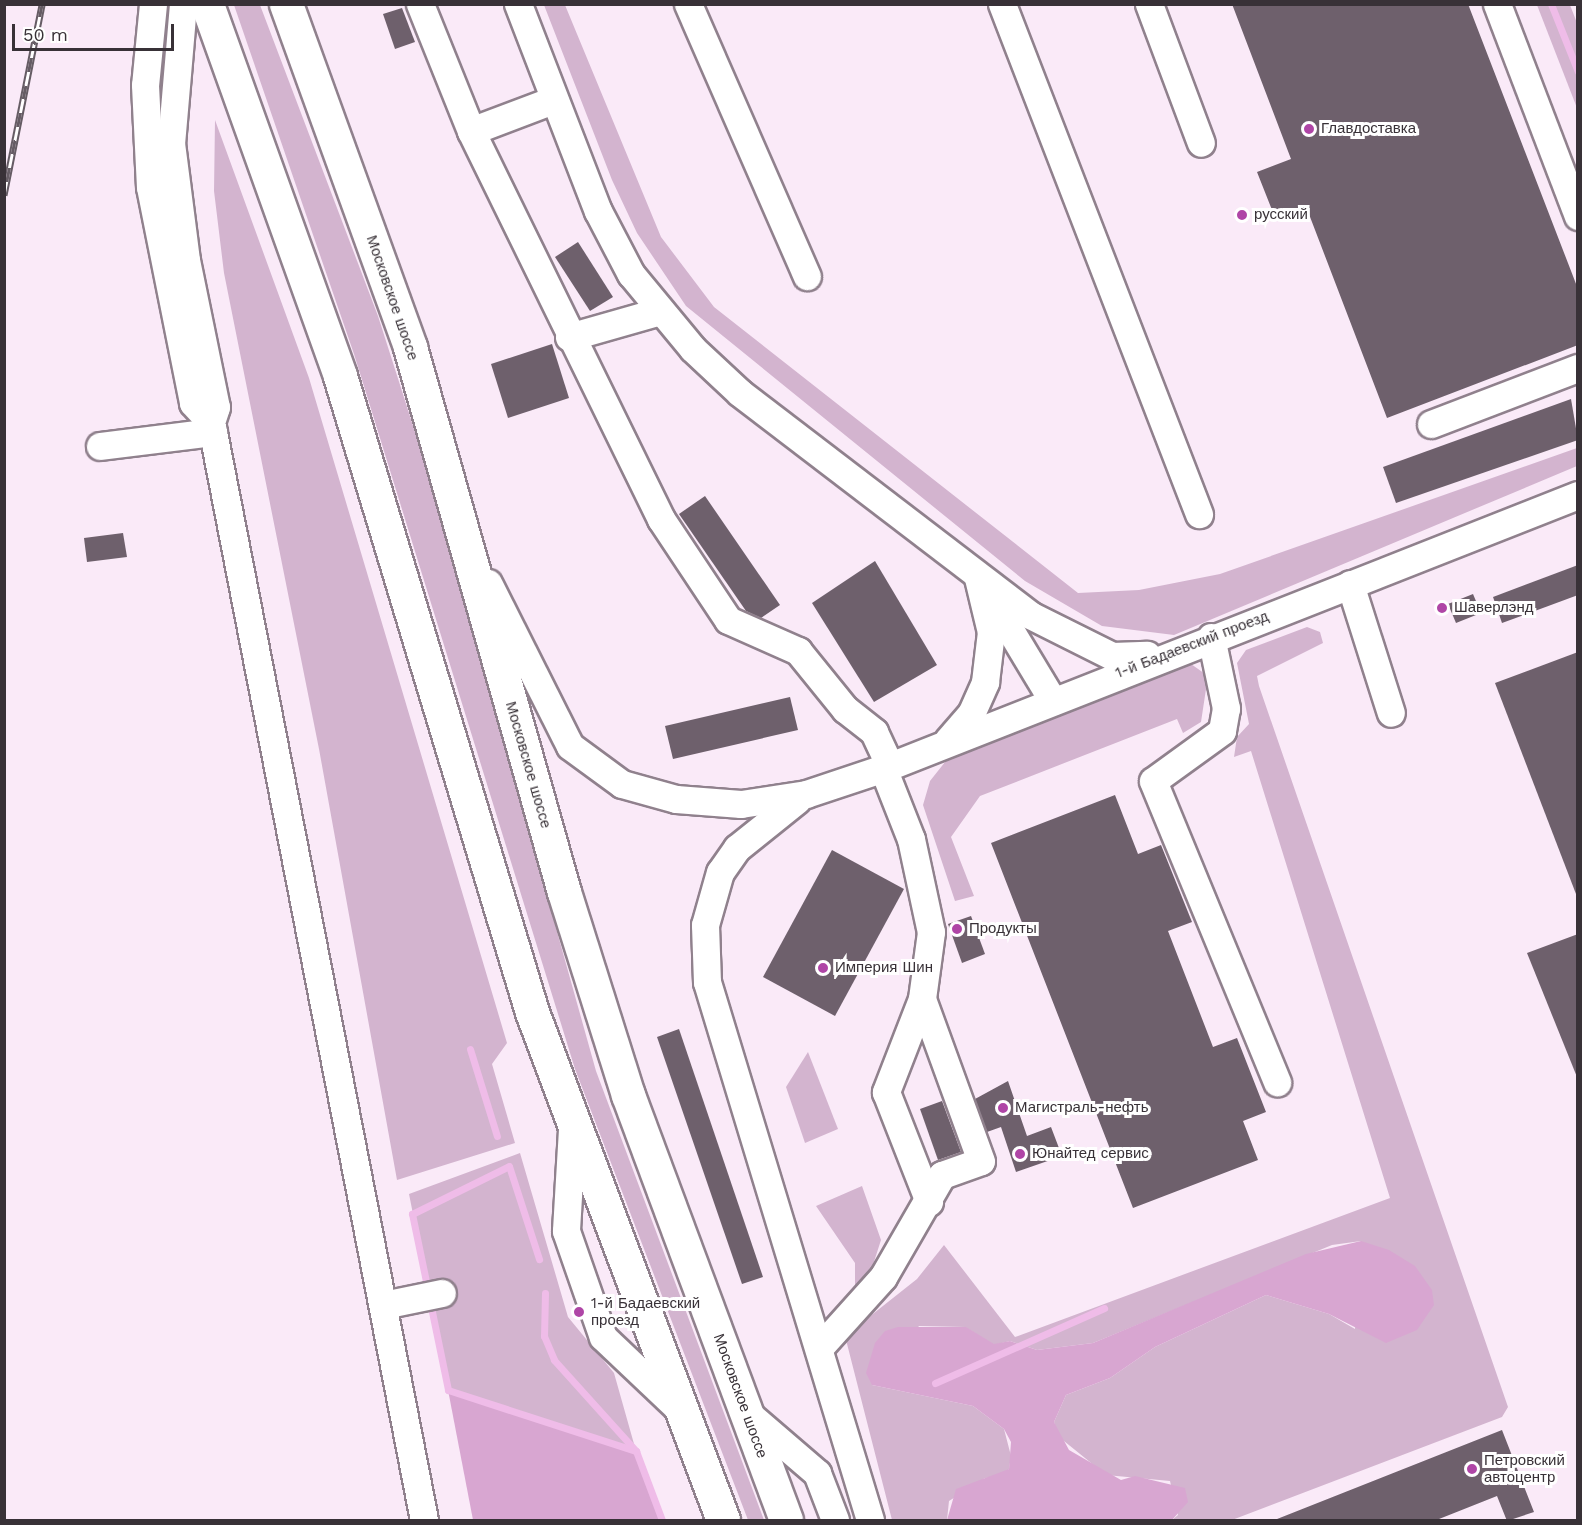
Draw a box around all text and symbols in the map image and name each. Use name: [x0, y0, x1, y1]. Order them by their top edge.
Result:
scale bar: [15, 12, 177, 50]
text: 50 m: [23, 24, 68, 45]
place label: Главдоставка: [1321, 120, 1416, 138]
marker: Главдоставка: [1302, 122, 1316, 136]
place label: русский: [1254, 206, 1308, 224]
marker: русский: [1235, 208, 1249, 222]
street label: Московское шоссе: [362, 233, 422, 363]
place label: Шаверлэнд: [1454, 599, 1534, 617]
marker: Шаверлэнд: [1435, 601, 1449, 615]
street label: 1-й Бадаевский проезд: [1113, 607, 1271, 683]
street label: Московское шоссе: [501, 699, 555, 831]
place label: Продукты: [969, 920, 1037, 938]
marker: Продукты: [950, 922, 964, 936]
place label: Империя Шин: [835, 959, 933, 977]
marker: Империя Шин: [816, 961, 830, 975]
place label: Магистраль-нефть: [1015, 1099, 1148, 1117]
marker: Магистраль-нефть: [996, 1101, 1010, 1115]
place label: Юнайтед сервис: [1032, 1145, 1149, 1163]
marker: Юнайтед сервис: [1013, 1147, 1027, 1161]
place label: 1-й Бадаевский проезд: [591, 1294, 700, 1329]
marker: 1-й Бадаевский проезд: [572, 1305, 586, 1319]
street label: Московское шоссе: [709, 1331, 771, 1461]
place label: Петровский автоцентр: [1484, 1451, 1565, 1486]
marker: Петровский автоцентр: [1465, 1462, 1479, 1476]

